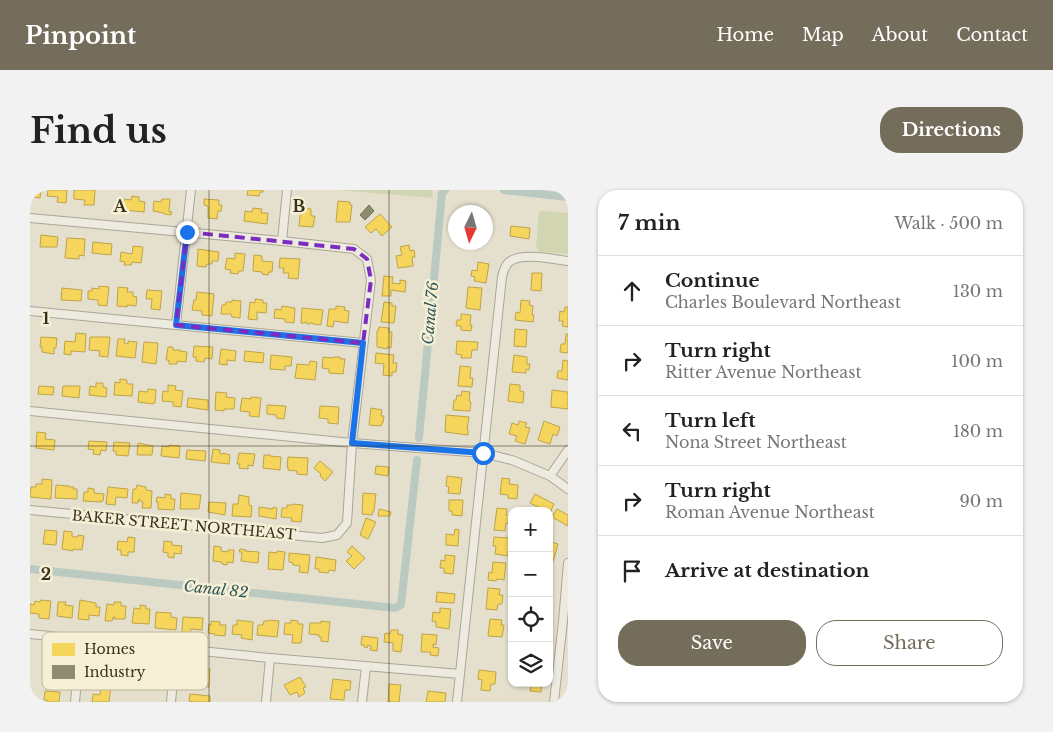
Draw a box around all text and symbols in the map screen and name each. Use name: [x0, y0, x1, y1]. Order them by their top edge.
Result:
text: Pinpoint: [25, 21, 136, 50]
text: Home: [716, 24, 774, 46]
text: Map: [802, 24, 844, 46]
text: About: [872, 24, 928, 46]
text: Contact: [956, 24, 1028, 46]
button: Directions: [880, 107, 1023, 153]
text: Find us: [30, 109, 167, 152]
text: A: [113, 196, 128, 216]
text: B: [293, 196, 306, 216]
north arrow: [448, 205, 493, 250]
text: 7 min: [618, 210, 681, 236]
text: Walk · 500 m: [894, 213, 1003, 233]
route end: [176, 221, 199, 244]
text: Continue: [665, 269, 760, 292]
icon: ahead: [618, 277, 646, 305]
water label: Canal 76: [418, 280, 442, 345]
text: 130 m: [953, 281, 1003, 301]
text: Charles Boulevard Northeast: [665, 292, 901, 312]
text: 1: [43, 308, 50, 328]
text: Turn right: [665, 339, 771, 362]
icon: right: [618, 347, 646, 375]
text: 100 m: [951, 351, 1003, 371]
text: Ritter Avenue Northeast: [665, 362, 861, 382]
text: Turn left: [665, 409, 756, 432]
icon: left: [618, 417, 646, 445]
text: 180 m: [953, 421, 1003, 441]
text: Nona Street Northeast: [665, 432, 847, 452]
route start: [472, 442, 495, 465]
text: Turn right: [665, 479, 771, 502]
icon: right: [618, 487, 646, 515]
text: 90 m: [960, 491, 1003, 511]
text: Roman Avenue Northeast: [665, 502, 875, 522]
street label: BAKER STREET NORTHEAST: [71, 506, 297, 544]
map controls: [508, 507, 553, 687]
button: +: [508, 507, 553, 552]
button: −: [508, 552, 553, 597]
icon: arrive: [618, 557, 646, 585]
text: Arrive at destination: [665, 559, 869, 582]
text: 2: [41, 564, 51, 584]
water label: Canal 82: [183, 576, 249, 602]
button: locate: [508, 597, 553, 642]
button: Save: [618, 620, 806, 666]
button: Share: [816, 620, 1003, 666]
legend: [42, 632, 208, 690]
text: Homes: [84, 640, 135, 658]
button: layers: [508, 642, 553, 687]
text: Industry: [84, 663, 146, 681]

